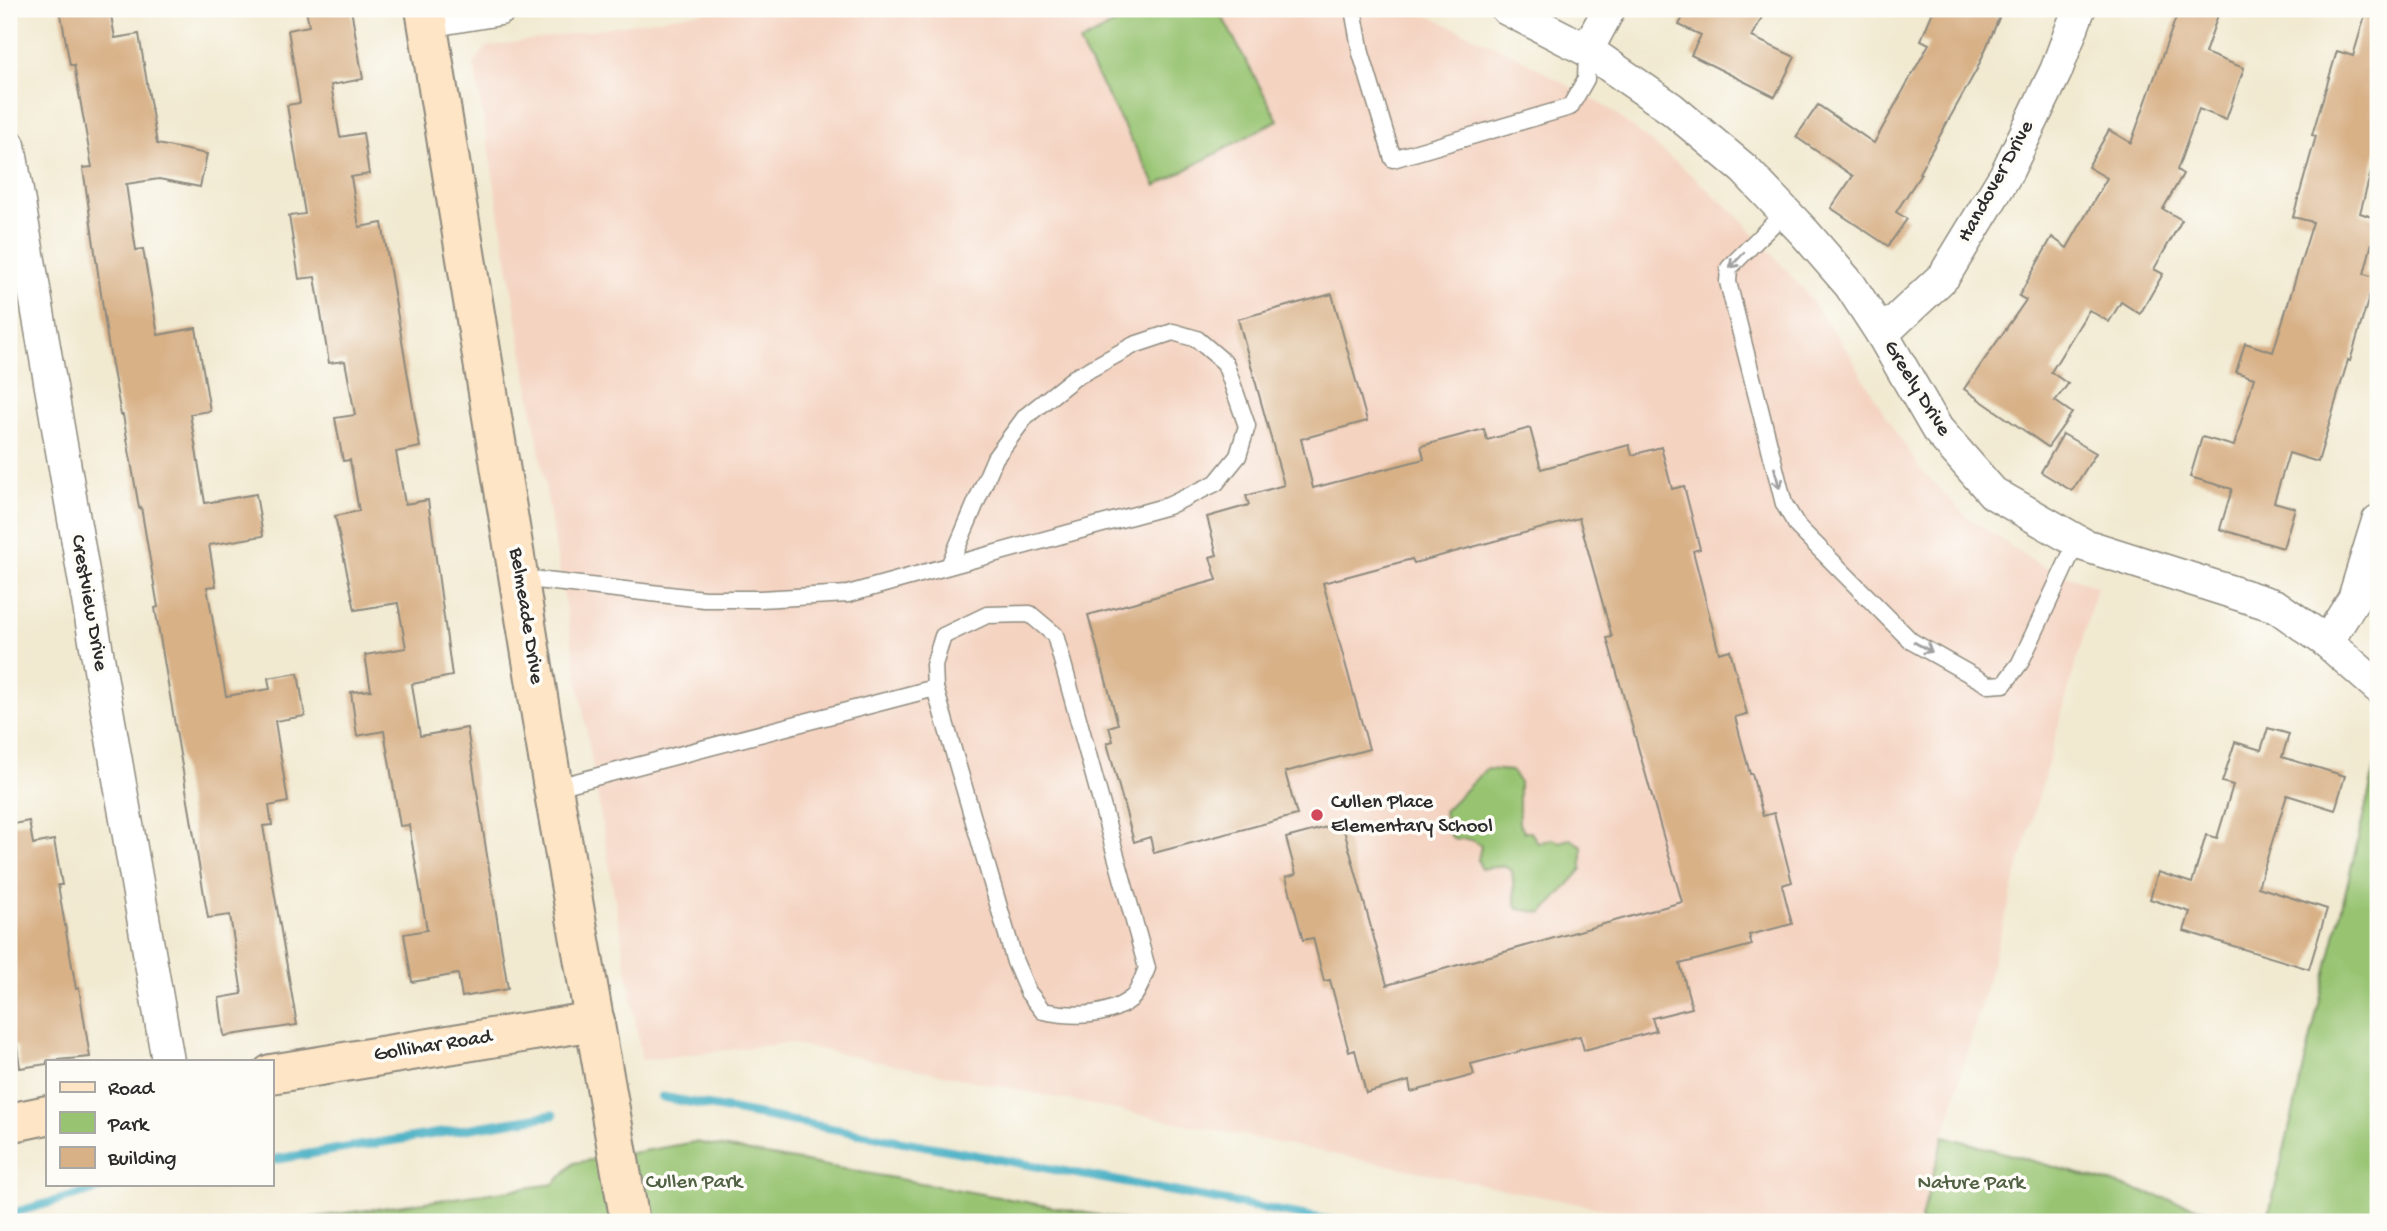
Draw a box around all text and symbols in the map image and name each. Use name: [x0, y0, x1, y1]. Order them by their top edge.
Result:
street label: Handover Drive: [1953, 116, 2041, 247]
one-way arrow: [1729, 251, 1745, 269]
street label: Greely Drive: [1877, 337, 1956, 442]
one-way arrow: [1771, 466, 1784, 489]
street label: Crestview Drive: [64, 533, 112, 674]
street label: Belmeade Drive: [502, 545, 548, 687]
one-way arrow: [1912, 640, 1932, 654]
place label: Cullen Place Elementary School: [1331, 791, 1493, 840]
marker: Cullen Place Elementary School: [1309, 807, 1325, 823]
street label: Gollihar Road: [372, 1025, 495, 1069]
legend: [46, 1060, 273, 1186]
text: Road: [108, 1078, 156, 1103]
text: Park: [107, 1114, 151, 1139]
text: Building: [107, 1148, 177, 1173]
park label: Cullen Park: [646, 1171, 745, 1196]
park label: Nature Park: [1917, 1172, 2027, 1197]

